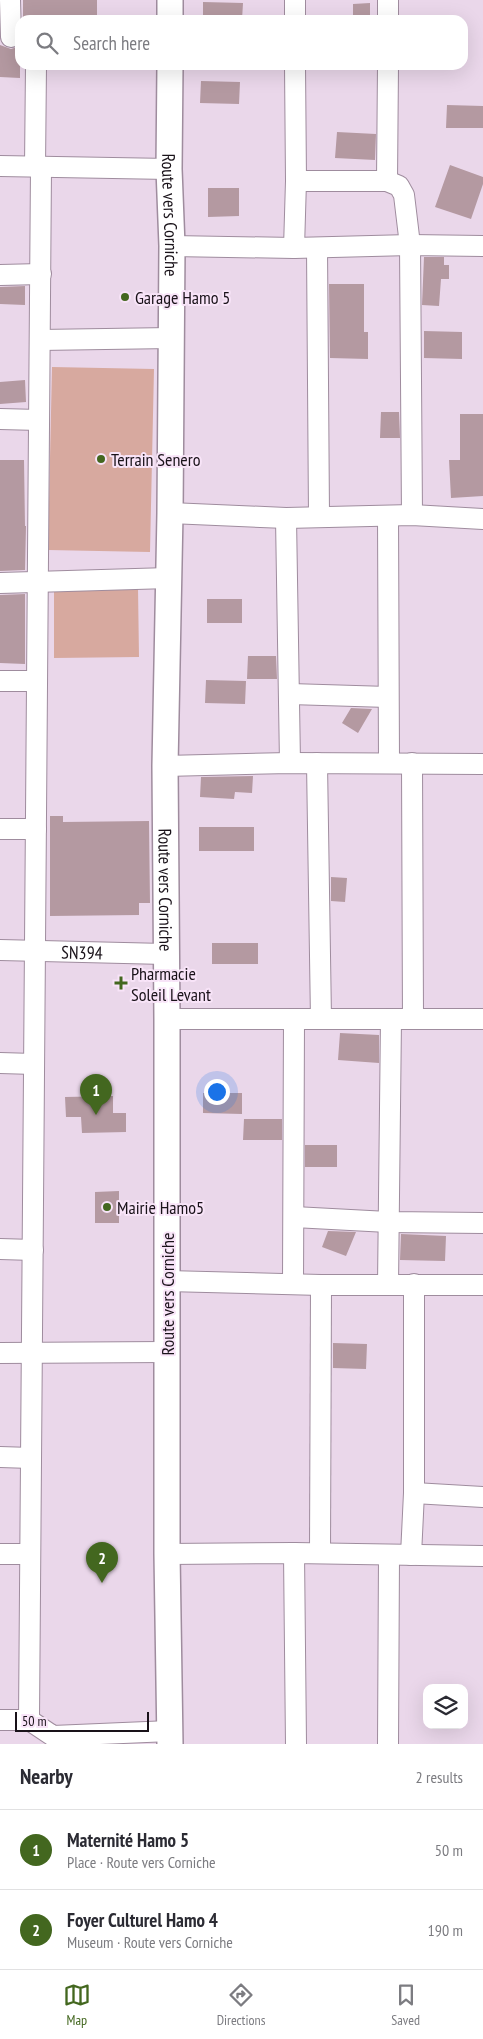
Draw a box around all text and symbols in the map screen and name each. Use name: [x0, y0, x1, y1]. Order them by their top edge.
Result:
search box: [15, 15, 468, 70]
icon: search: [33, 29, 61, 57]
text: Search here: [73, 31, 150, 55]
street label: Route vers Corniche: [157, 153, 184, 276]
place label: Garage Hamo 5: [135, 286, 230, 309]
marker: Garage Hamo 5: [119, 291, 131, 303]
place label: Terrain Senero: [111, 448, 201, 471]
marker: Terrain Senero: [95, 453, 107, 465]
street label: Route vers Corniche: [154, 828, 178, 951]
street label: SN394: [61, 940, 103, 964]
place label: Pharmacie Soleil Levant: [131, 962, 211, 1006]
marker: Pharmacie Soleil Levant: [115, 977, 127, 989]
pin: 1: [80, 1074, 112, 1115]
your location: [204, 1079, 230, 1105]
place label: Mairie Hamo5: [117, 1196, 204, 1219]
marker: Mairie Hamo5: [101, 1201, 113, 1213]
street label: Route vers Corniche: [156, 1233, 179, 1355]
pin: 2: [86, 1542, 118, 1583]
map controls: [423, 1684, 468, 1729]
button: layers: [423, 1684, 468, 1729]
scale bar: [15, 1709, 149, 1732]
text: 50 m: [22, 1712, 47, 1730]
text: Nearby: [20, 1763, 73, 1790]
text: 2 results: [416, 1767, 463, 1787]
text: Maternité Hamo 5: [67, 1828, 189, 1852]
text: 1: [32, 1840, 40, 1860]
text: 50 m: [435, 1840, 463, 1860]
text: Place · Route vers Corniche: [67, 1852, 216, 1872]
text: Foyer Culturel Hamo 4: [67, 1908, 218, 1932]
text: 2: [32, 1920, 40, 1940]
text: 190 m: [428, 1920, 463, 1940]
text: Museum · Route vers Corniche: [67, 1932, 233, 1952]
tab: Map: [63, 1981, 91, 2029]
tab: Directions: [217, 1981, 265, 2029]
tab: Saved: [391, 1981, 420, 2029]

